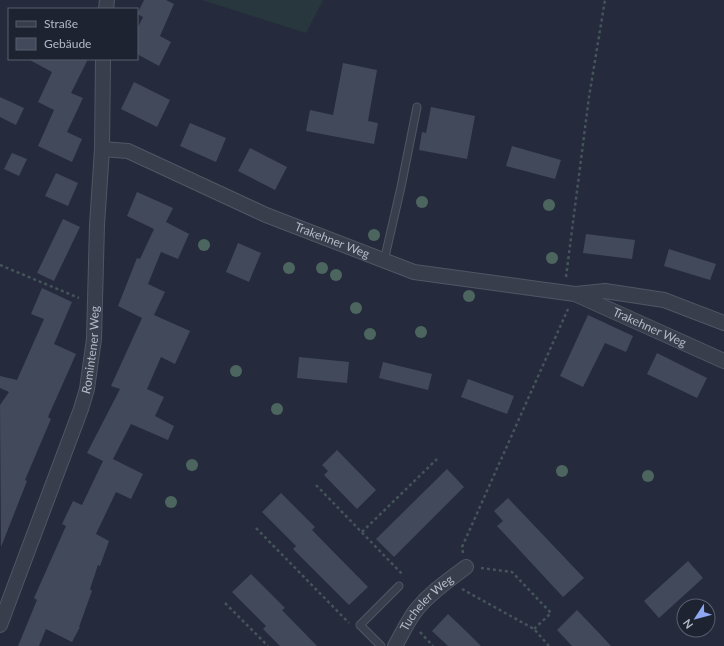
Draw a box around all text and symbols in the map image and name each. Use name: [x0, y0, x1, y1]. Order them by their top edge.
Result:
legend: [8, 8, 138, 60]
text: Straße: [44, 16, 78, 31]
text: Gebäude: [44, 36, 91, 51]
street label: Trakehner Weg: [293, 219, 372, 261]
street label: Trakehner Weg: [610, 304, 689, 350]
street label: Romintener Weg: [78, 306, 102, 396]
street label: Tucheler Weg: [397, 571, 456, 634]
north arrow: [676, 598, 716, 638]
text: N: [680, 617, 695, 631]

